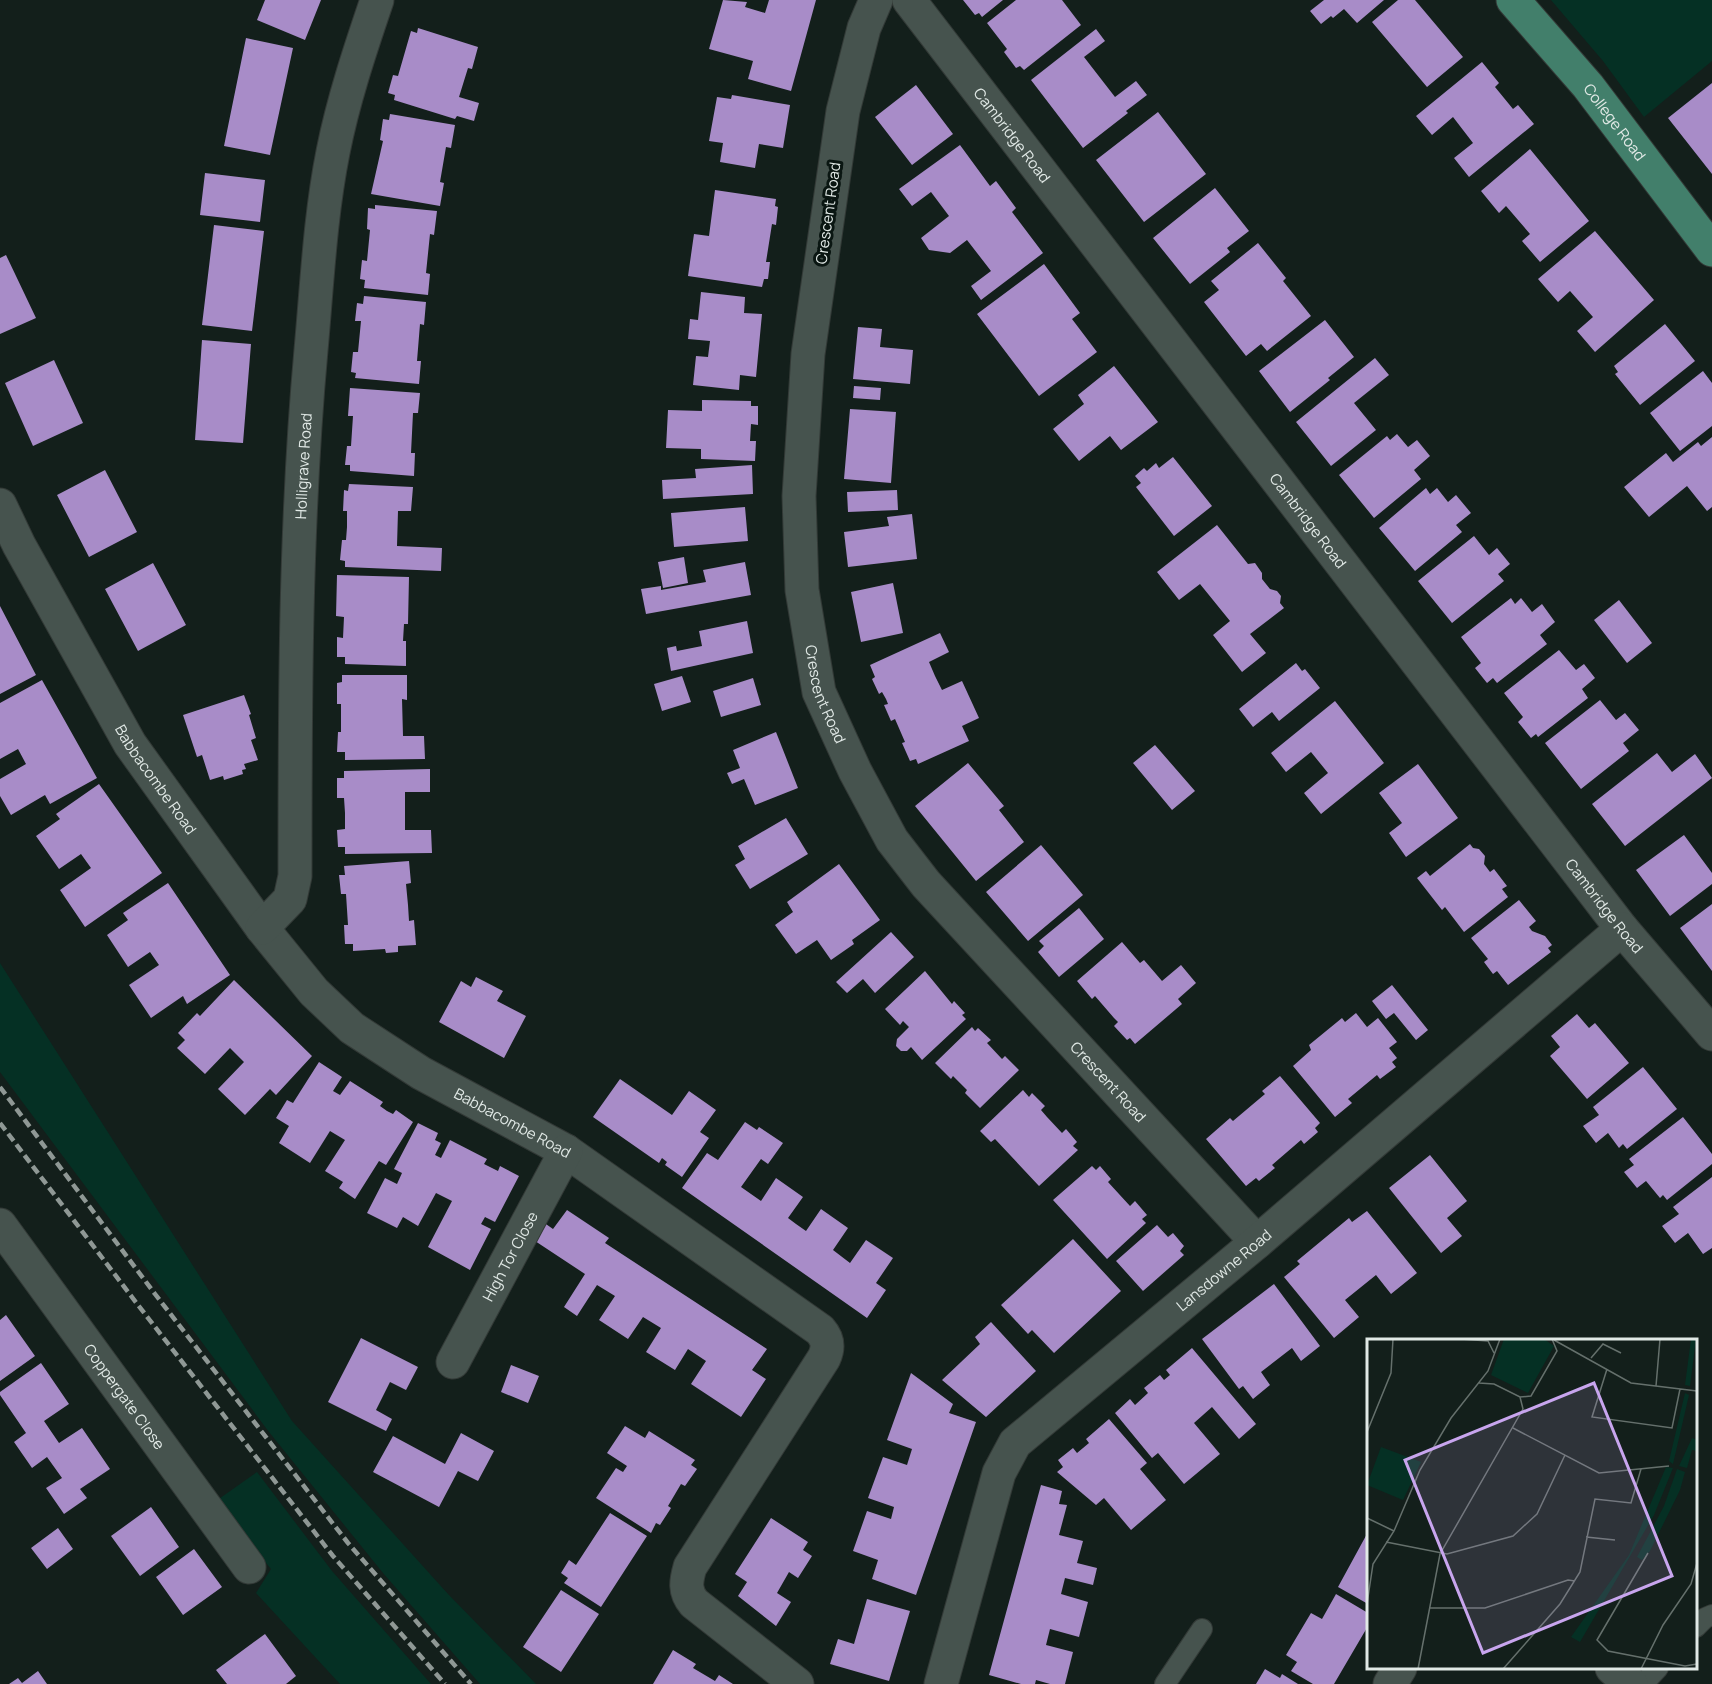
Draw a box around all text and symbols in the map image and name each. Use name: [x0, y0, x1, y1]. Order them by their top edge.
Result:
street label: College Road: [1579, 79, 1651, 165]
street label: Cambridge Road: [969, 83, 1056, 187]
street label: Crescent Road: [810, 161, 846, 265]
street label: Holligrave Road: [290, 412, 316, 520]
street label: Cambridge Road: [1265, 468, 1352, 572]
street label: Crescent Road: [801, 643, 851, 746]
street label: Babbacombe Road: [111, 721, 202, 838]
street label: Cambridge Road: [1561, 854, 1648, 957]
street label: Crescent Road: [1066, 1037, 1151, 1126]
street label: Babbacombe Road: [451, 1082, 575, 1162]
street label: High Tor Close: [477, 1207, 542, 1305]
street label: Lansdowne Road: [1171, 1224, 1276, 1316]
street label: Coppergate Close: [79, 1339, 170, 1454]
inset map: [1367, 1339, 1697, 1669]

